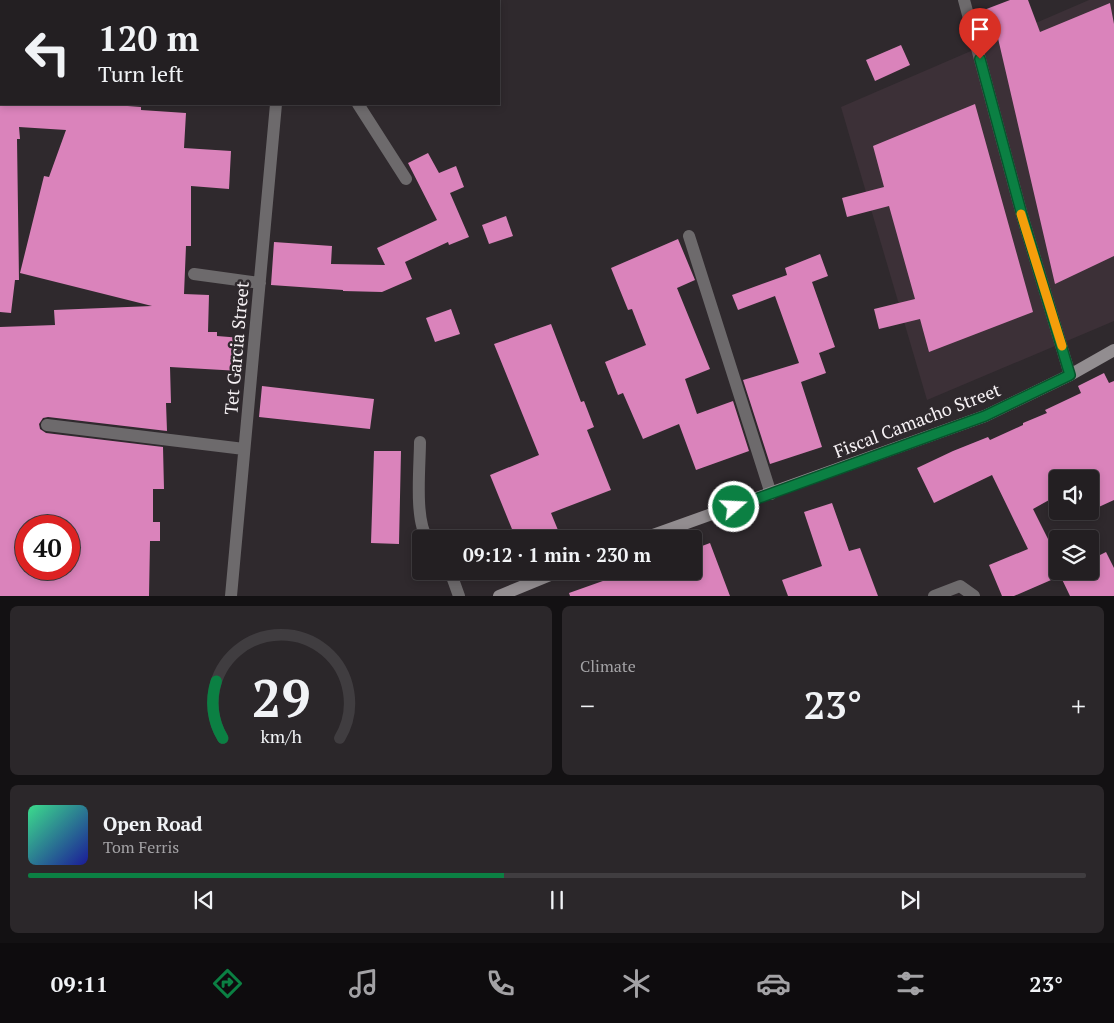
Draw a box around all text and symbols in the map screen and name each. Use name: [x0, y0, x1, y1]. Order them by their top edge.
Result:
pin: [959, 8, 1001, 59]
text: 120 m: [98, 15, 199, 61]
icon: arrive: [966, 15, 994, 43]
icon: left: [15, 20, 80, 85]
text: Turn left: [98, 59, 184, 88]
street label: Tet Garcia Street: [218, 280, 254, 416]
street label: Fiscal Camacho Street: [830, 377, 1004, 463]
map controls: [1049, 470, 1099, 580]
button: sound: [1049, 470, 1099, 520]
position arrow: [707, 480, 759, 532]
speed limit sign: 40: [15, 515, 80, 580]
button: layers: [1049, 530, 1099, 580]
text: 09:12 · 1 min · 230 m: [463, 542, 651, 567]
text: Climate: [580, 655, 636, 677]
text: 29: [252, 663, 310, 732]
text: 23°: [804, 680, 862, 730]
text: −: [580, 687, 595, 724]
text: +: [1071, 687, 1086, 724]
text: km/h: [260, 724, 302, 748]
text: Open Road: [103, 811, 203, 836]
text: Tom Ferris: [103, 836, 179, 858]
icon: previous: [190, 886, 218, 914]
icon: pause: [543, 886, 571, 914]
icon: next: [896, 886, 924, 914]
icon: directions: [210, 966, 245, 1001]
icon: music: [346, 966, 381, 1001]
icon: phone: [483, 966, 518, 1001]
icon: climate: [619, 966, 654, 1001]
icon: car: [756, 966, 791, 1001]
icon: filters: [893, 966, 928, 1001]
text: 09:11: [51, 969, 108, 998]
text: 23°: [1029, 969, 1063, 998]

